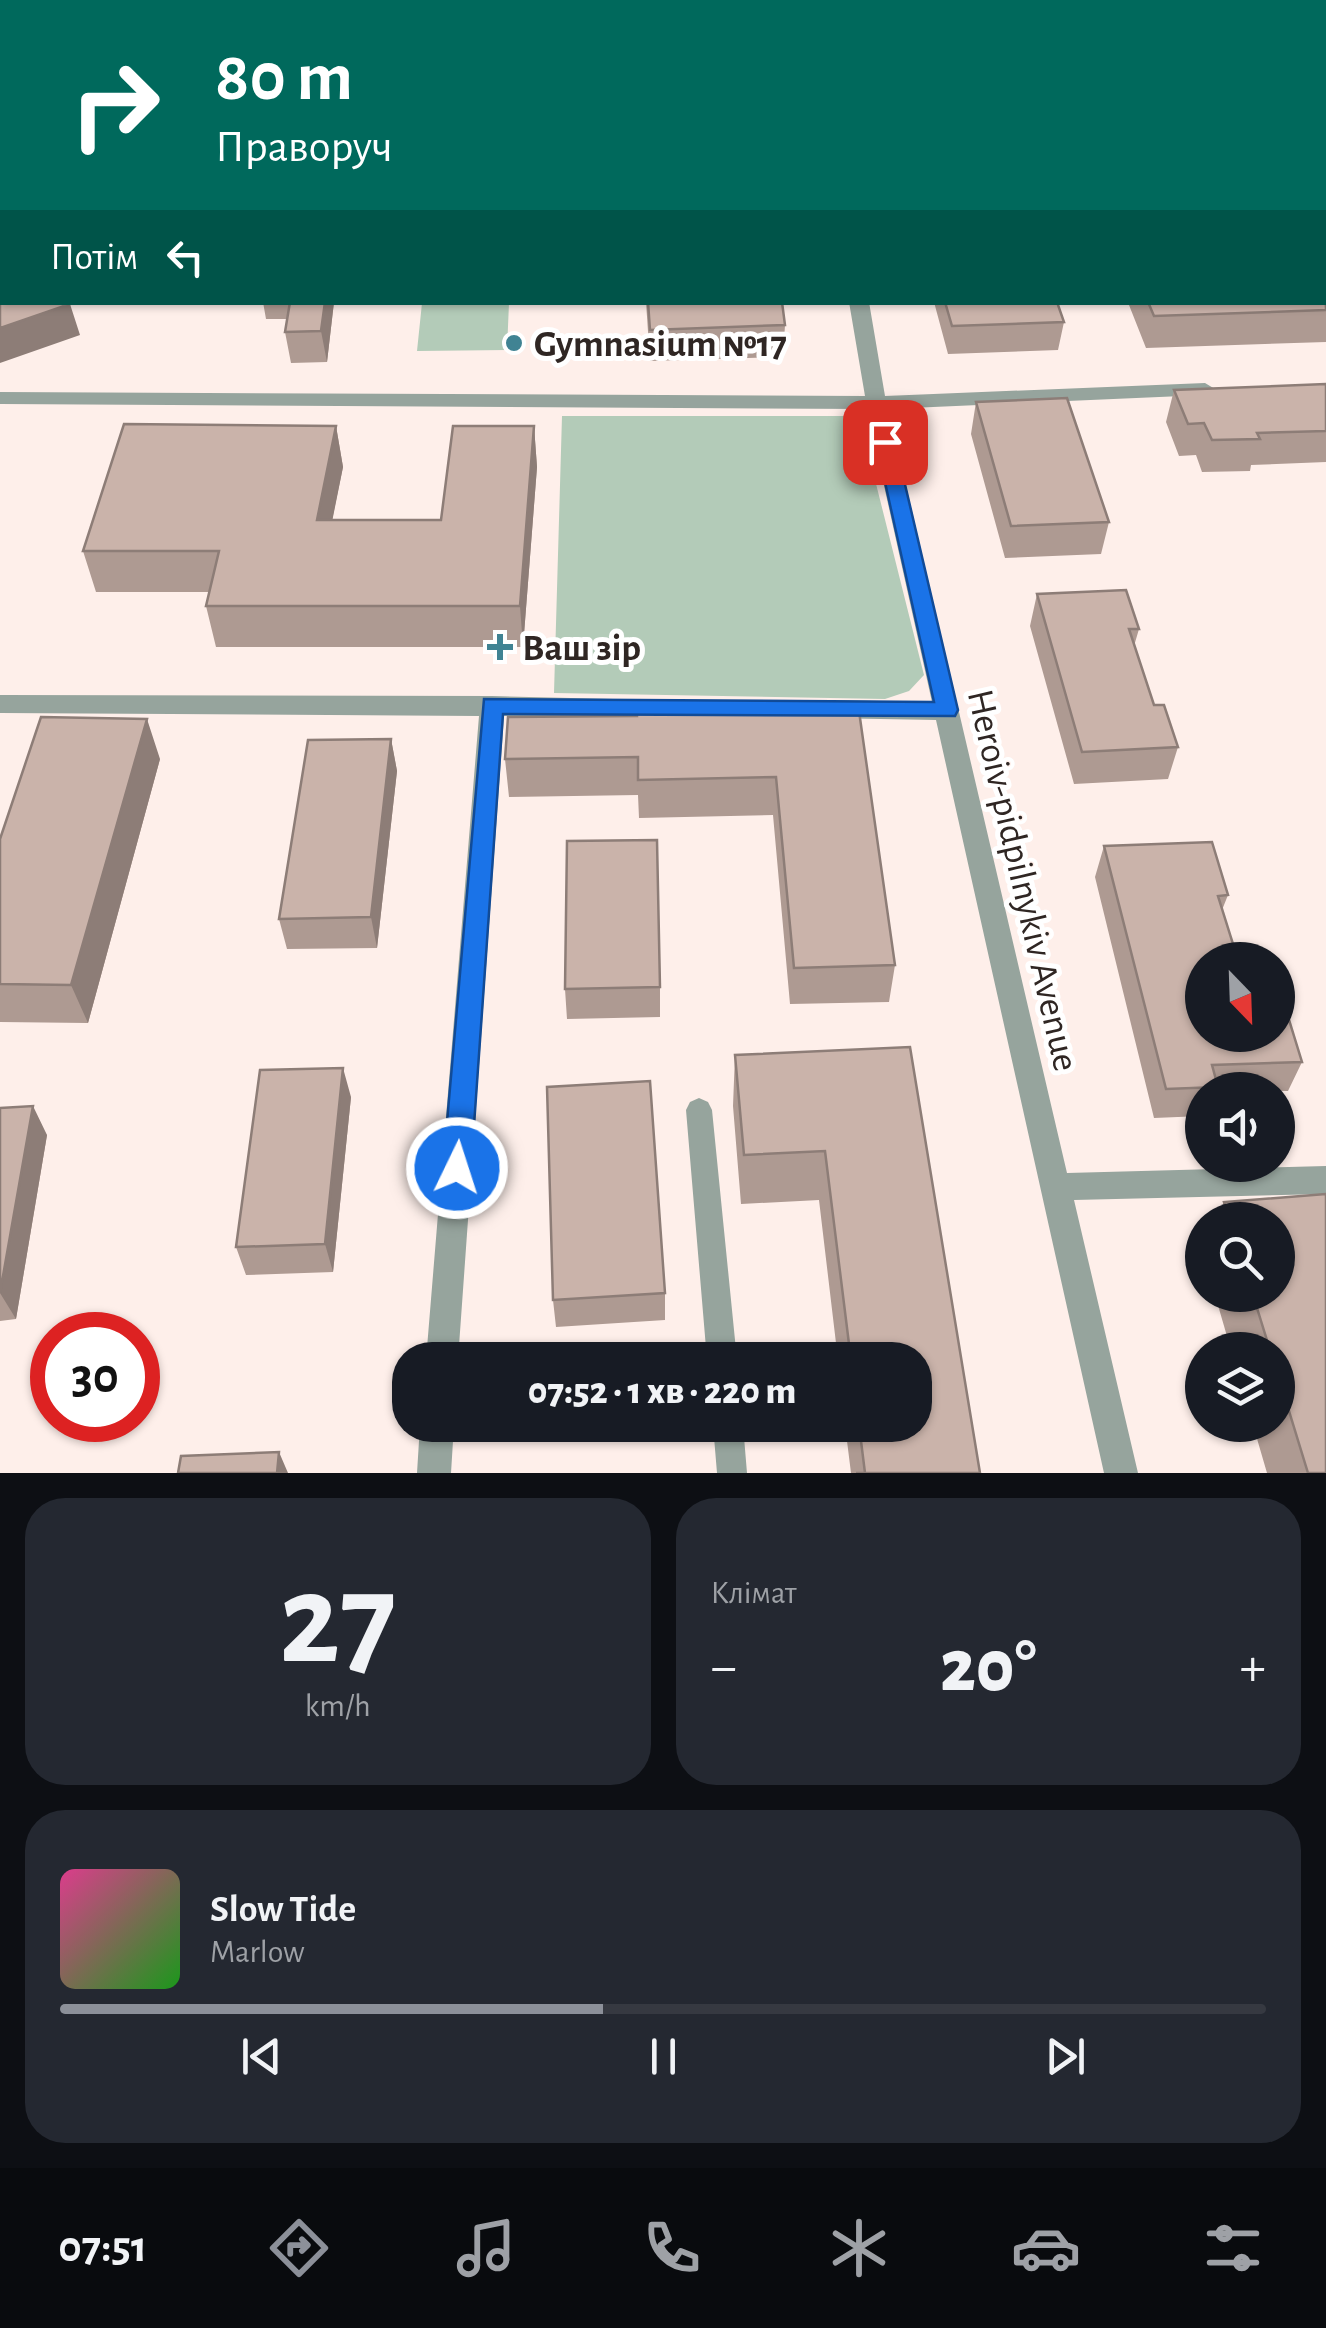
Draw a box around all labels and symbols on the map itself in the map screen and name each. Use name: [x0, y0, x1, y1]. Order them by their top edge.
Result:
place label: Gymnasium №17: [534, 326, 787, 364]
marker: Gymnasium №17: [503, 332, 525, 354]
pin: [843, 400, 928, 485]
place label: Ваш зір: [522, 630, 641, 668]
marker: Ваш зір: [487, 634, 513, 660]
street label: Heroiv-pidpilnykiv Avenue: [960, 686, 1084, 1075]
north arrow: [1185, 942, 1295, 1052]
position arrow: [405, 1116, 509, 1220]
speed limit sign: 30: [30, 1312, 160, 1442]

